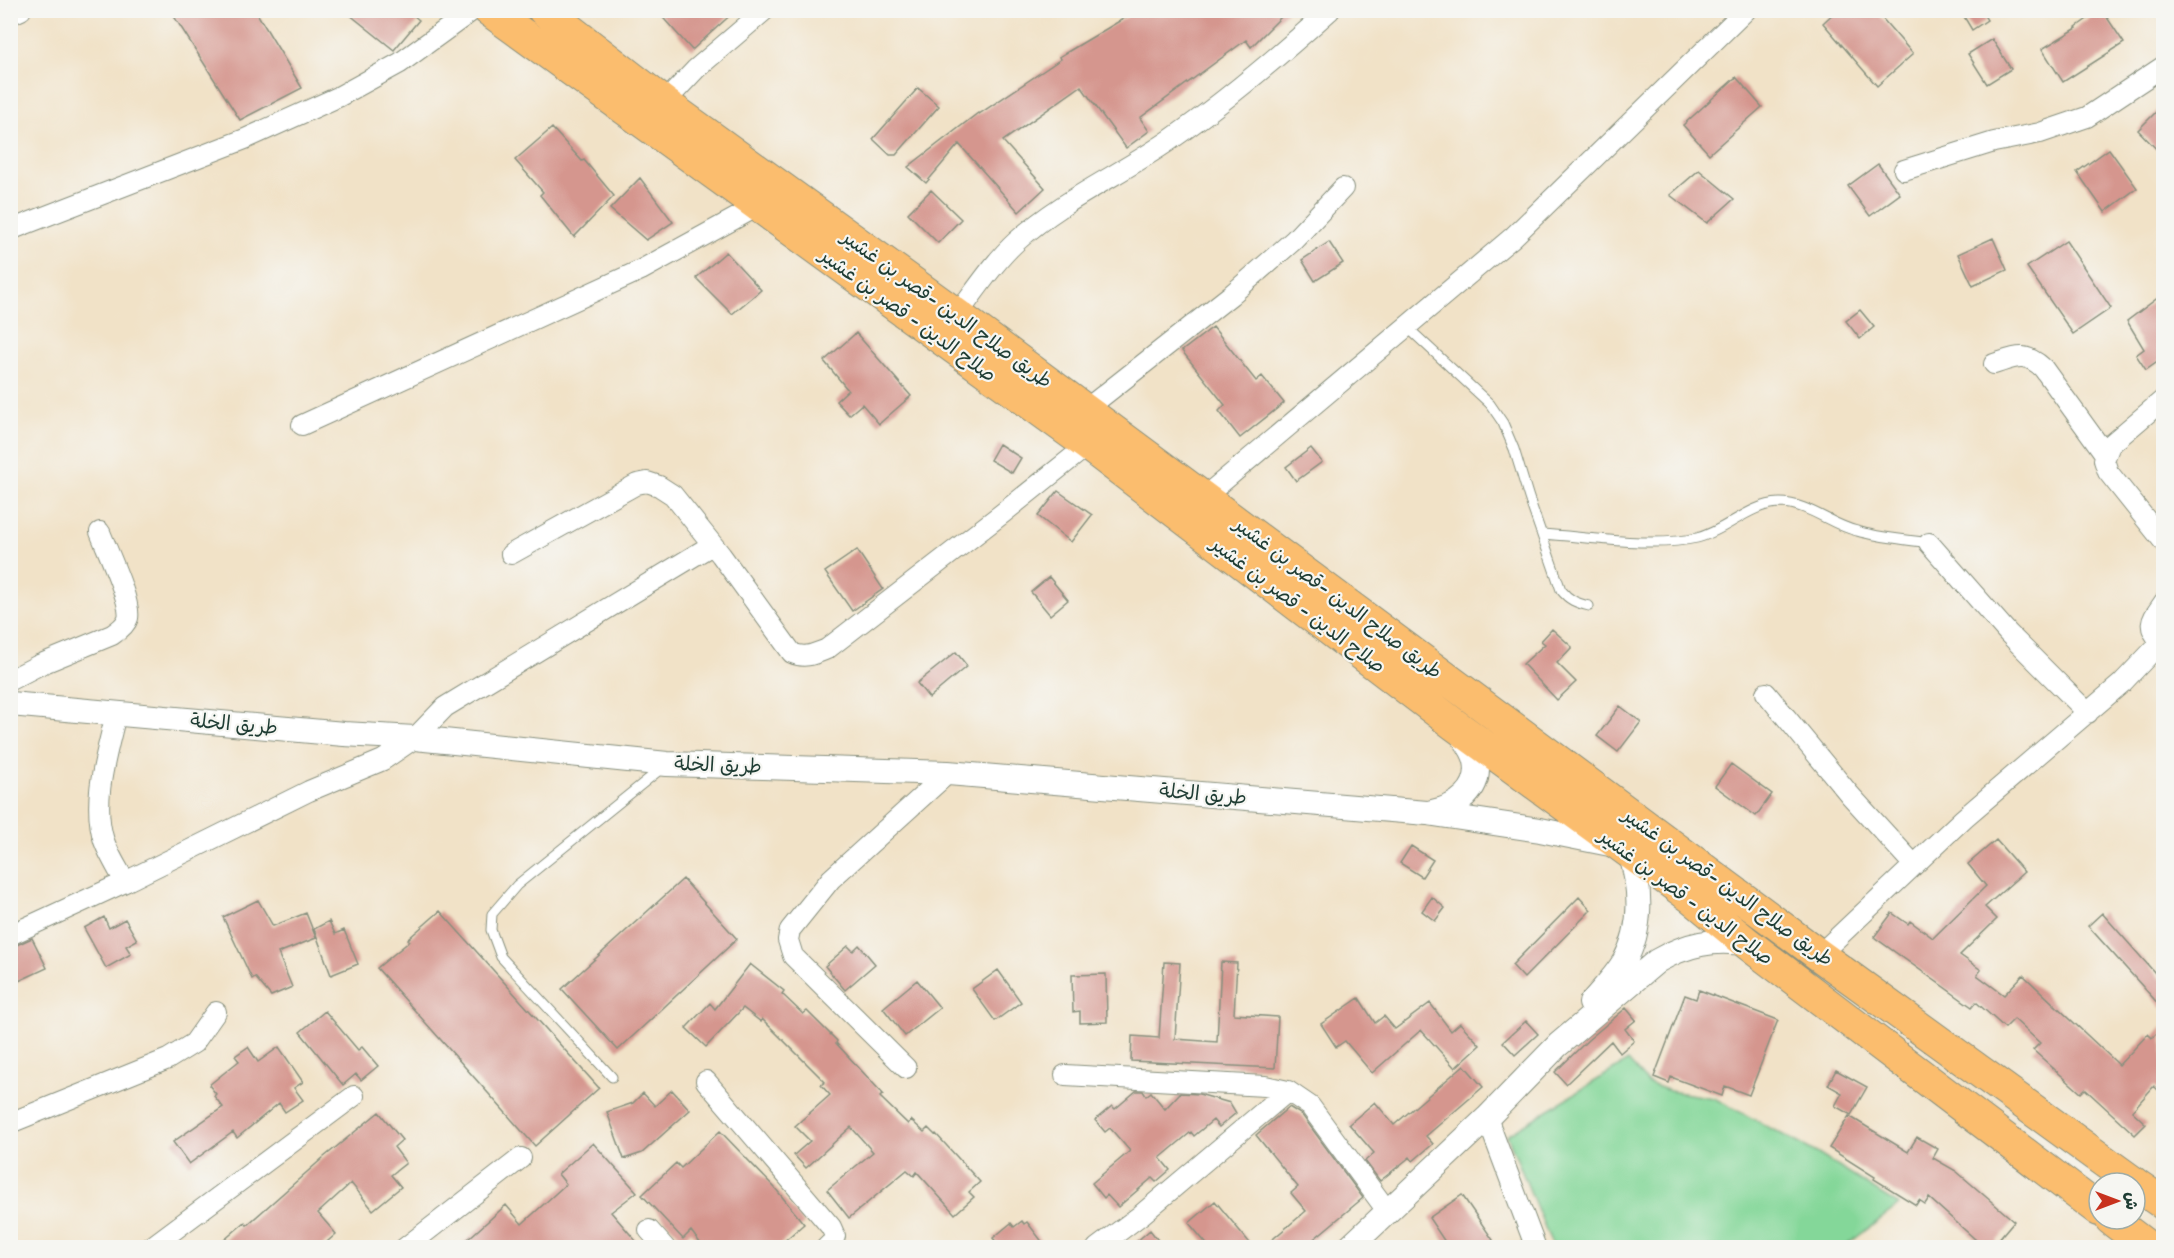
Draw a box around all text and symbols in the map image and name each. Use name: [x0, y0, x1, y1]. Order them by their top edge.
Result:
street label: طريق صلاح الدين -قصر بن غشير: [832, 219, 1060, 398]
street label: صلاح الدين - قصر بن غشير: [810, 237, 1004, 392]
street label: طريق صلاح الدين -قصر بن غشير: [1224, 506, 1450, 689]
street label: صلاح الدين - قصر بن غشير: [1201, 526, 1393, 683]
street label: طريق الخلة: [189, 703, 279, 745]
street label: طريق الخلة: [674, 746, 762, 784]
street label: طريق الخلة: [1158, 773, 1248, 815]
street label: طريق صلاح الدين -قصر بن غشير: [1613, 797, 1841, 976]
street label: صلاح الدين - قصر بن غشير: [1589, 818, 1781, 975]
north arrow: [2087, 1171, 2147, 1231]
text: ش: [2117, 1192, 2146, 1210]

